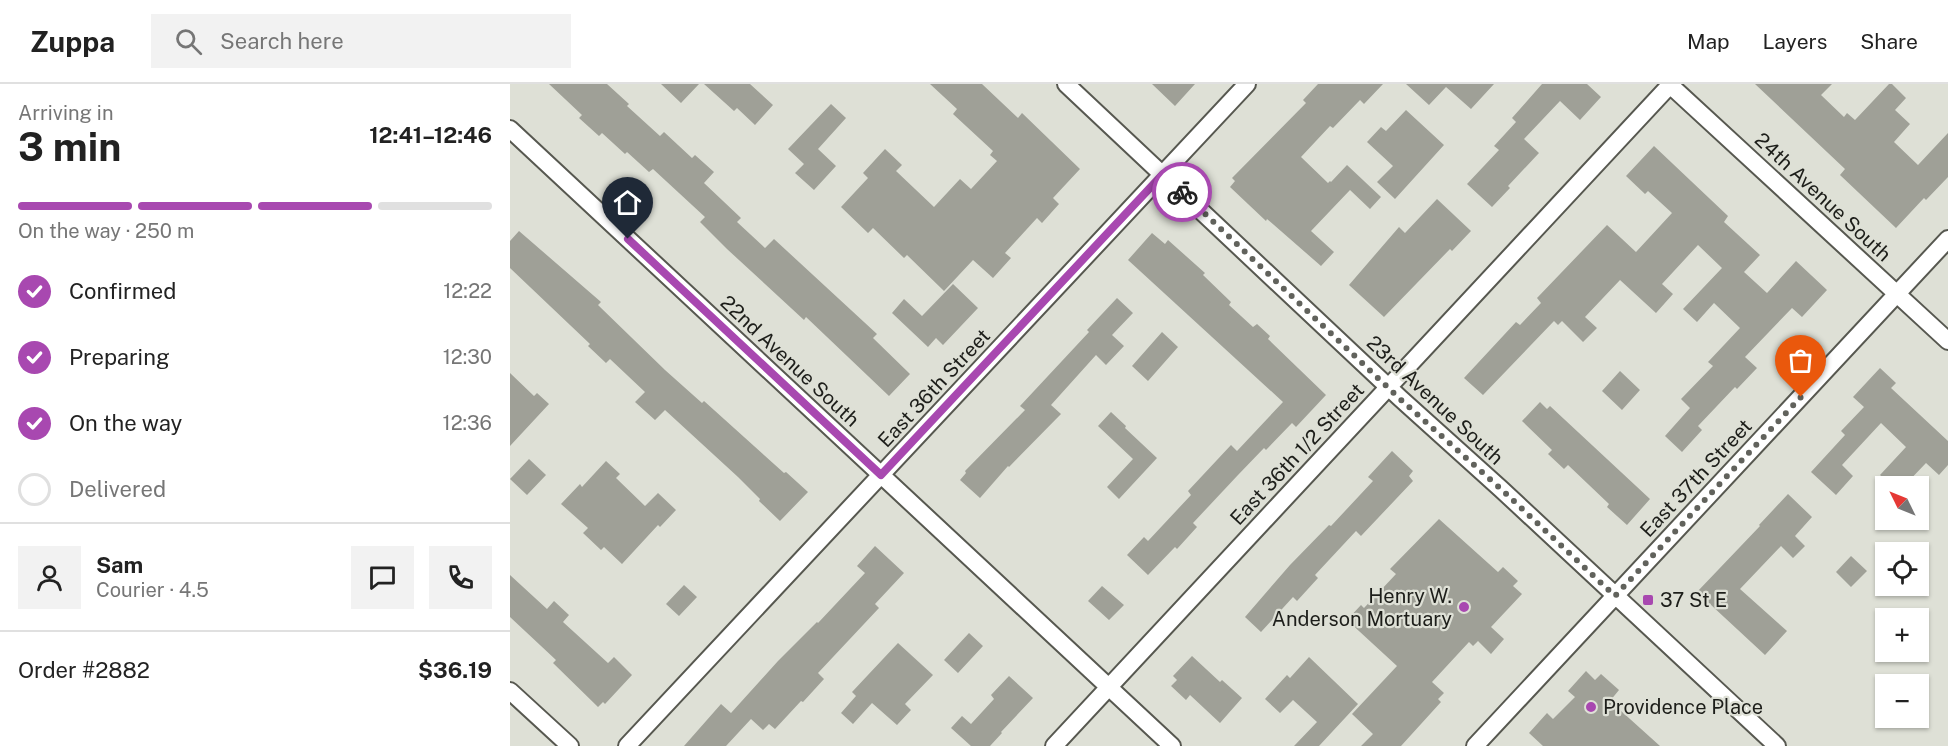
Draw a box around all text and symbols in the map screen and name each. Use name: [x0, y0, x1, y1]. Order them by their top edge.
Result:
search box: [151, 14, 571, 68]
text: Zuppa: [30, 25, 115, 58]
icon: search: [172, 25, 205, 58]
text: Search here: [220, 28, 344, 54]
text: Map: [1687, 29, 1730, 54]
text: Layers: [1763, 29, 1827, 54]
text: Share: [1860, 29, 1918, 54]
text: Arriving in: [18, 101, 113, 125]
text: 12:41–12:46: [369, 122, 492, 148]
text: 3 min: [18, 124, 121, 170]
street label: 24th Avenue South: [1750, 128, 1896, 266]
courier: [1152, 162, 1212, 222]
icon: bike: [1166, 176, 1199, 209]
pin: [602, 177, 653, 239]
icon: home: [611, 186, 644, 219]
text: On the way · 250 m: [18, 219, 194, 243]
icon: check: [18, 275, 51, 308]
text: Confirmed: [69, 278, 176, 304]
text: 12:22: [443, 279, 492, 303]
street label: 22nd Avenue South: [716, 290, 864, 432]
street label: East 36th Street: [873, 324, 995, 452]
street label: 23rd Avenue South: [1362, 331, 1508, 469]
pin: [1775, 335, 1826, 397]
icon: check: [18, 341, 51, 374]
text: Preparing: [69, 344, 170, 370]
icon: bag: [1784, 344, 1817, 377]
text: 12:30: [443, 345, 492, 369]
street label: East 36th 1/2 Street: [1225, 378, 1369, 530]
icon: check: [18, 407, 51, 440]
text: On the way: [69, 410, 182, 436]
text: 12:36: [443, 411, 492, 435]
street label: East 37th Street: [1635, 414, 1757, 542]
text: Delivered: [69, 476, 166, 502]
north arrow: [1875, 476, 1929, 530]
map controls: [1875, 476, 1929, 728]
button: locate: [1875, 542, 1929, 596]
button: person: [18, 546, 81, 609]
button: chat: [351, 546, 414, 609]
button: phone: [429, 546, 492, 609]
text: Sam: [96, 552, 143, 578]
text: Courier · 4.5: [96, 578, 209, 602]
place label: Henry W. Anderson Mortuary: [1272, 584, 1452, 631]
place label: 37 St E: [1660, 588, 1727, 612]
marker: 37 St E: [1641, 593, 1655, 607]
marker: Henry W. Anderson Mortuary: [1457, 600, 1471, 614]
button: +: [1875, 608, 1929, 662]
text: Order #2882: [18, 657, 150, 683]
text: $36.19: [418, 657, 492, 683]
button: −: [1875, 674, 1929, 728]
place label: Providence Place: [1603, 695, 1763, 719]
marker: Providence Place: [1584, 700, 1598, 714]

